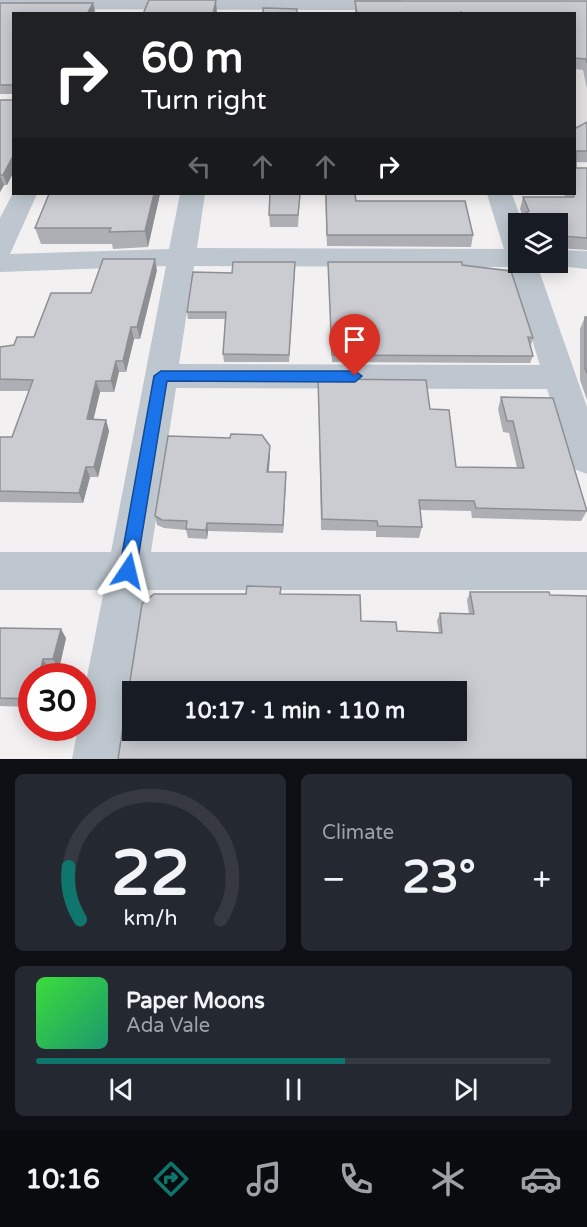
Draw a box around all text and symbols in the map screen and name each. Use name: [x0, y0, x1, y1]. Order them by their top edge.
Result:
text: 60 m: [141, 33, 243, 84]
icon: right: [42, 36, 120, 114]
text: Turn right: [141, 84, 267, 117]
icon: left: [183, 150, 216, 183]
icon: ahead: [246, 150, 279, 183]
icon: ahead: [309, 150, 342, 183]
icon: right: [372, 150, 405, 183]
map controls: [508, 213, 568, 273]
button: layers: [508, 213, 568, 273]
pin: [329, 314, 380, 376]
icon: arrive: [338, 323, 371, 356]
position arrow: [96, 539, 160, 603]
speed limit sign: 30: [18, 663, 96, 741]
text: 10:17 · 1 min · 110 m: [184, 698, 405, 724]
text: Climate: [322, 821, 394, 845]
text: 22: [111, 837, 190, 912]
text: 23°: [402, 851, 476, 905]
text: −: [322, 860, 346, 899]
text: +: [532, 860, 551, 899]
text: km/h: [124, 905, 177, 931]
text: Paper Moons: [126, 988, 265, 1014]
text: Ada Vale: [126, 1014, 210, 1038]
icon: previous: [105, 1073, 138, 1106]
icon: pause: [277, 1073, 310, 1106]
icon: next: [449, 1073, 482, 1106]
icon: directions: [150, 1158, 192, 1200]
icon: music: [243, 1158, 285, 1200]
icon: phone: [335, 1158, 377, 1200]
icon: climate: [427, 1158, 469, 1200]
icon: car: [520, 1158, 562, 1200]
text: 10:16: [25, 1163, 100, 1196]

